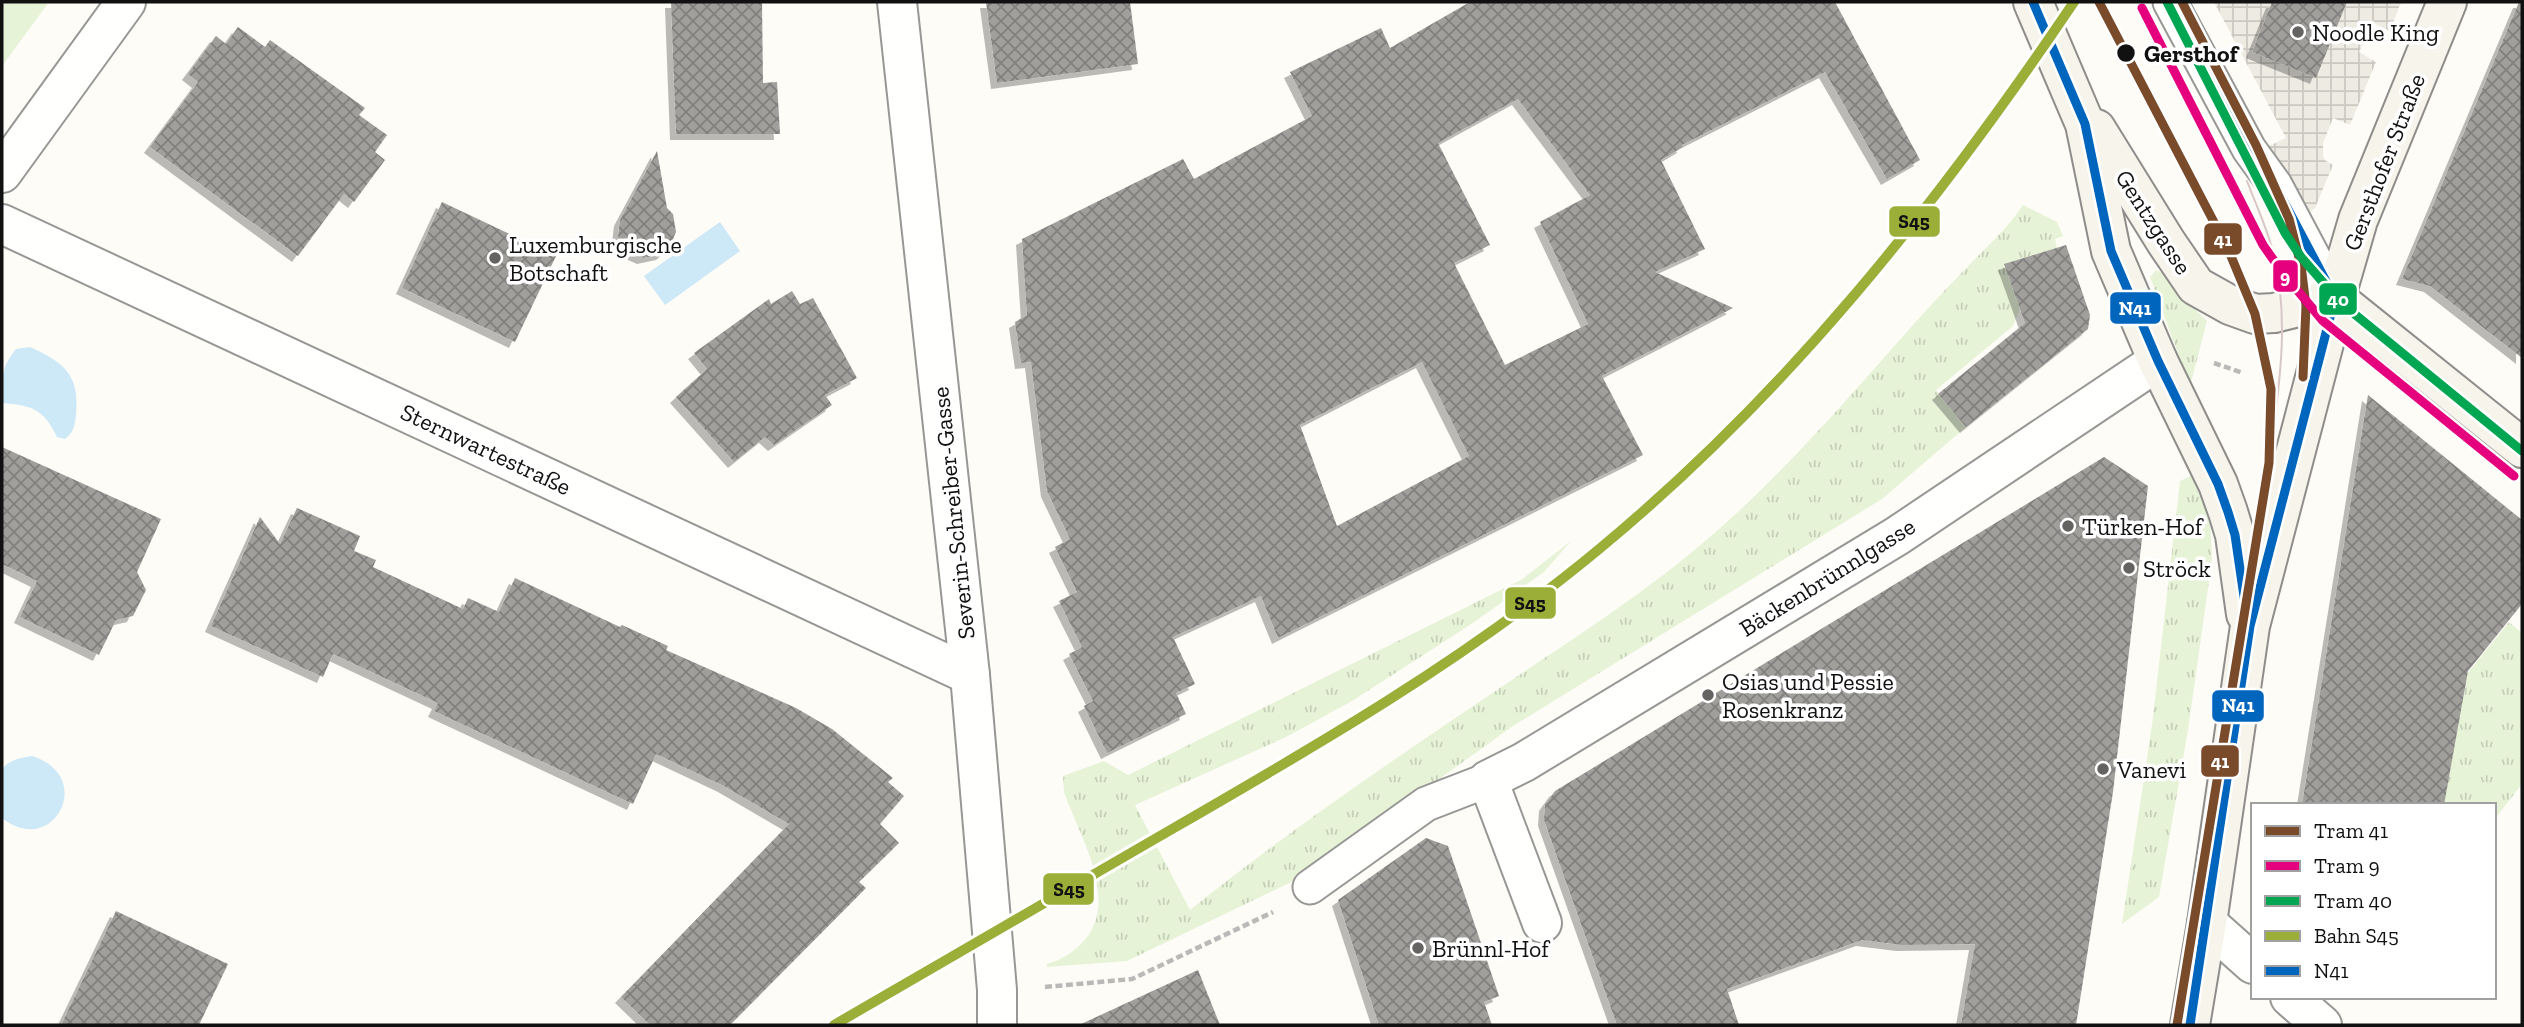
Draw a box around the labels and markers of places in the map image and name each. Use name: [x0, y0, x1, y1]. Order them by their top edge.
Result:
place label: Noodle King: [2312, 18, 2439, 47]
marker: Noodle King: [2290, 24, 2306, 40]
place label: Gersthof: [2144, 39, 2241, 68]
marker: Gersthof: [2115, 42, 2137, 64]
place label: Luxemburgische Botschaft: [509, 230, 682, 287]
marker: Luxemburgische Botschaft: [487, 250, 503, 266]
place label: Türken-Hof: [2082, 512, 2205, 541]
marker: Türken-Hof: [2060, 518, 2076, 534]
place label: Ströck: [2143, 554, 2211, 583]
marker: Ströck: [2121, 560, 2137, 576]
place label: Osias und Pessie Rosenkranz: [1722, 667, 1894, 724]
marker: Osias und Pessie Rosenkranz: [1700, 687, 1716, 703]
place label: Vanevi: [2116, 755, 2186, 784]
marker: Vanevi: [2095, 761, 2111, 777]
place label: Brünnl-Hof: [1432, 934, 1551, 963]
marker: Brünnl-Hof: [1410, 940, 1426, 956]

